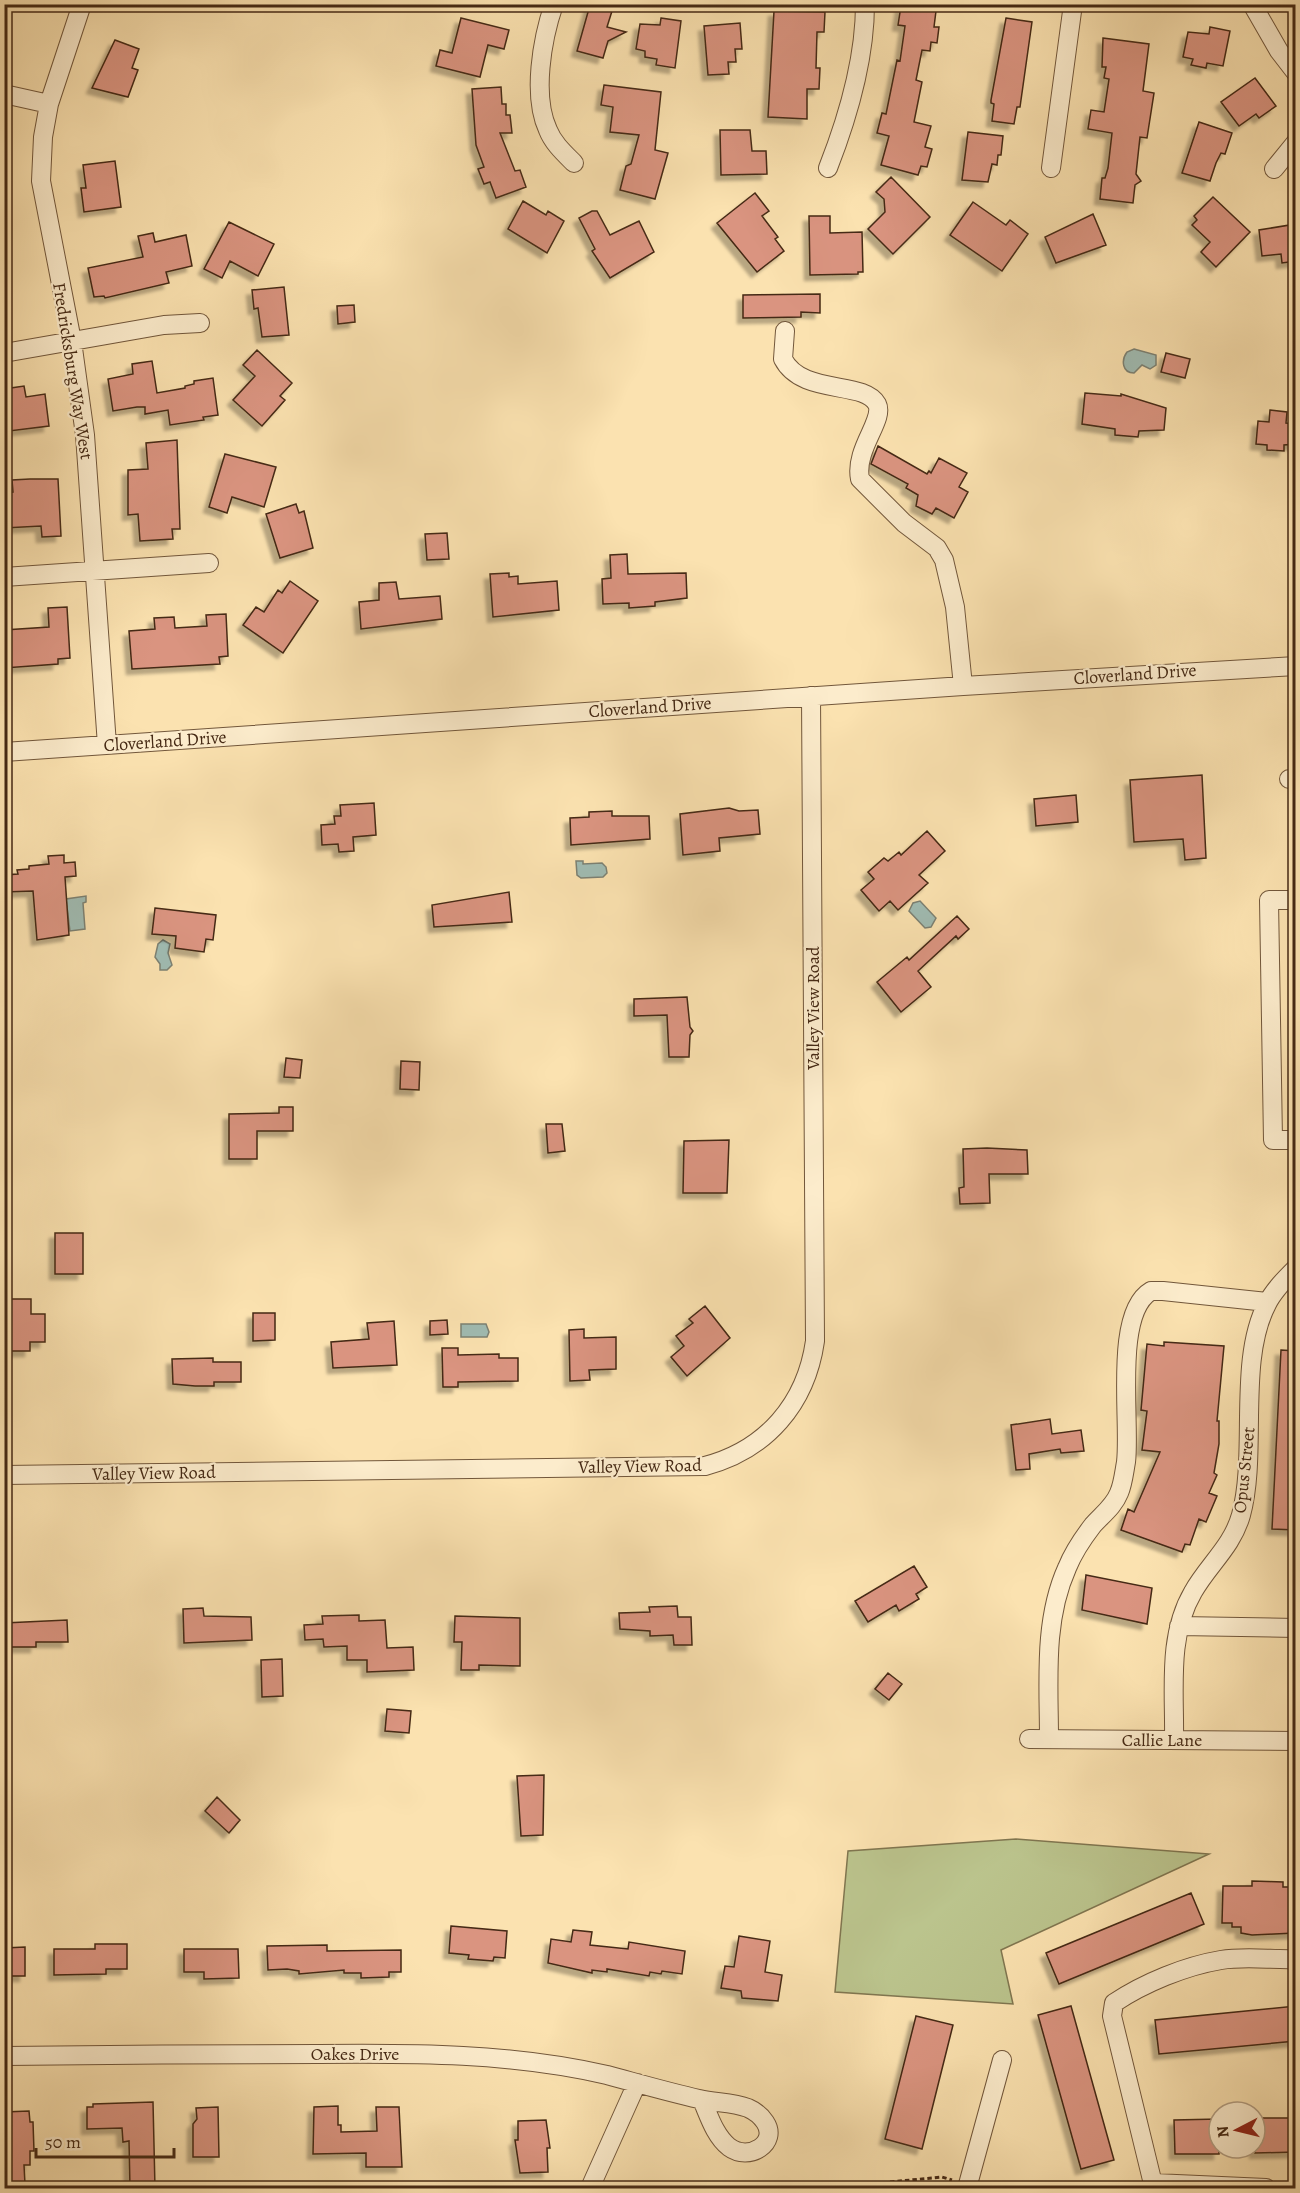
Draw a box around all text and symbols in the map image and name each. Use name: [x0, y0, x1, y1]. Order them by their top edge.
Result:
street label: Fredricksburg Way West: [47, 281, 99, 461]
street label: Cloverland Drive: [1073, 658, 1197, 690]
street label: Cloverland Drive: [588, 691, 712, 723]
street label: Cloverland Drive: [103, 725, 227, 757]
street label: Valley View Road: [801, 946, 825, 1071]
street label: Opus Street: [1228, 1426, 1260, 1514]
street label: Valley View Road: [577, 1453, 702, 1479]
street label: Valley View Road: [91, 1460, 216, 1486]
street label: Callie Lane: [1122, 1728, 1202, 1752]
street label: Oakes Drive: [311, 2042, 399, 2066]
north arrow: [1207, 2100, 1267, 2160]
scale bar: [36, 2121, 174, 2159]
text: N: [1211, 2124, 1235, 2139]
text: 50 m: [45, 2130, 81, 2154]

